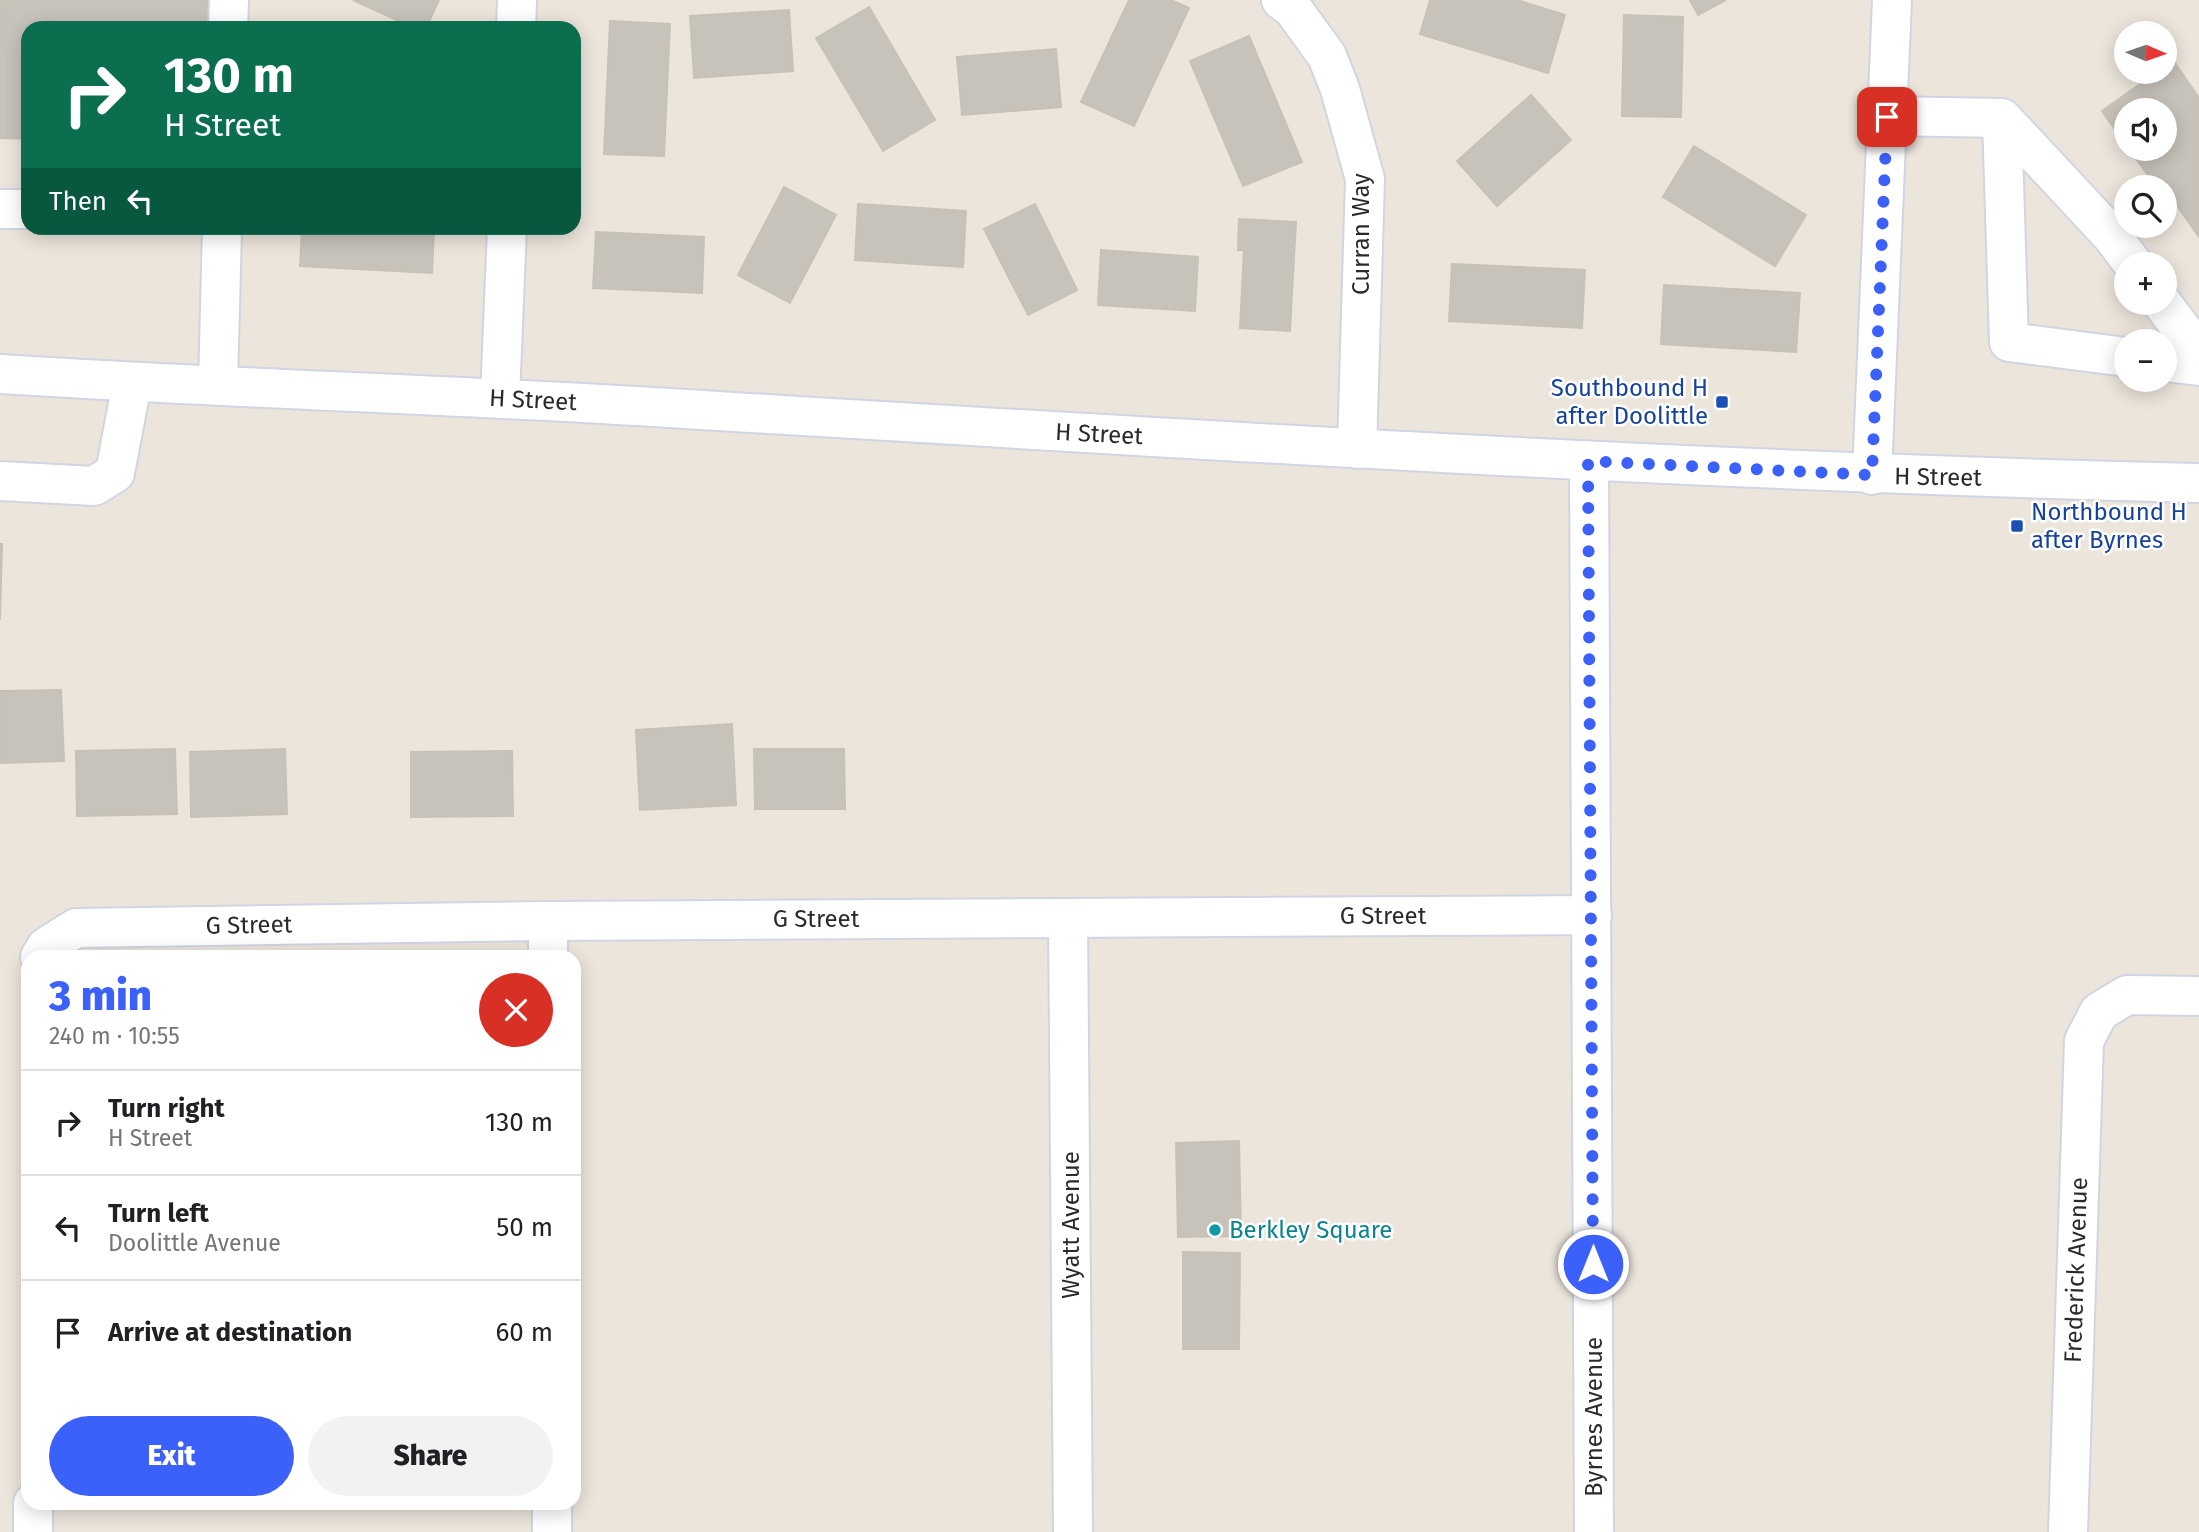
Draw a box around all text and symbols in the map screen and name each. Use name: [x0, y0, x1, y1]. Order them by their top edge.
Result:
north arrow: [2114, 21, 2177, 84]
map controls: [2114, 21, 2177, 392]
text: 130 m: [164, 46, 294, 105]
icon: right: [49, 49, 140, 140]
pin: [1857, 87, 1917, 147]
icon: arrive: [1868, 98, 1906, 136]
button: sound: [2114, 98, 2177, 161]
text: H Street: [164, 106, 281, 144]
street label: Curran Way: [1347, 173, 1375, 295]
button: search: [2114, 175, 2177, 238]
icon: left: [121, 182, 159, 220]
text: Then: [49, 186, 107, 217]
button: +: [2114, 252, 2177, 315]
button: −: [2114, 329, 2177, 392]
place label: Southbound H after Doolittle: [1551, 374, 1708, 430]
street label: H Street: [488, 384, 578, 416]
marker: Southbound H after Doolittle: [1714, 394, 1730, 410]
street label: H Street: [1054, 418, 1144, 450]
street label: H Street: [1894, 462, 1982, 492]
place label: Northbound H after Byrnes: [2031, 498, 2187, 554]
marker: Northbound H after Byrnes: [2009, 518, 2025, 534]
street label: G Street: [1340, 902, 1427, 930]
street label: G Street: [773, 905, 860, 933]
street label: G Street: [205, 910, 293, 940]
text: 3 min: [49, 971, 152, 1021]
button: close: [479, 973, 553, 1047]
text: 240 m · 10:55: [49, 1022, 180, 1050]
text: Turn right: [108, 1093, 225, 1124]
icon: right: [49, 1104, 87, 1142]
text: 130 m: [485, 1107, 553, 1138]
text: H Street: [108, 1124, 192, 1152]
street label: Wyatt Avenue: [1057, 1151, 1085, 1299]
street label: Frederick Avenue: [2059, 1177, 2093, 1363]
text: Turn left: [108, 1198, 209, 1229]
icon: left: [49, 1209, 87, 1247]
text: 50 m: [496, 1212, 553, 1243]
place label: Berkley Square: [1229, 1216, 1392, 1244]
marker: Berkley Square: [1207, 1222, 1223, 1238]
position arrow: [1556, 1227, 1630, 1301]
text: Doolittle Avenue: [108, 1229, 281, 1257]
icon: arrive: [49, 1314, 87, 1352]
text: Arrive at destination: [108, 1317, 352, 1348]
text: 60 m: [495, 1317, 553, 1348]
street label: Byrnes Avenue: [1580, 1337, 1608, 1497]
button: Exit: [49, 1416, 294, 1496]
button: Share: [308, 1416, 553, 1496]

